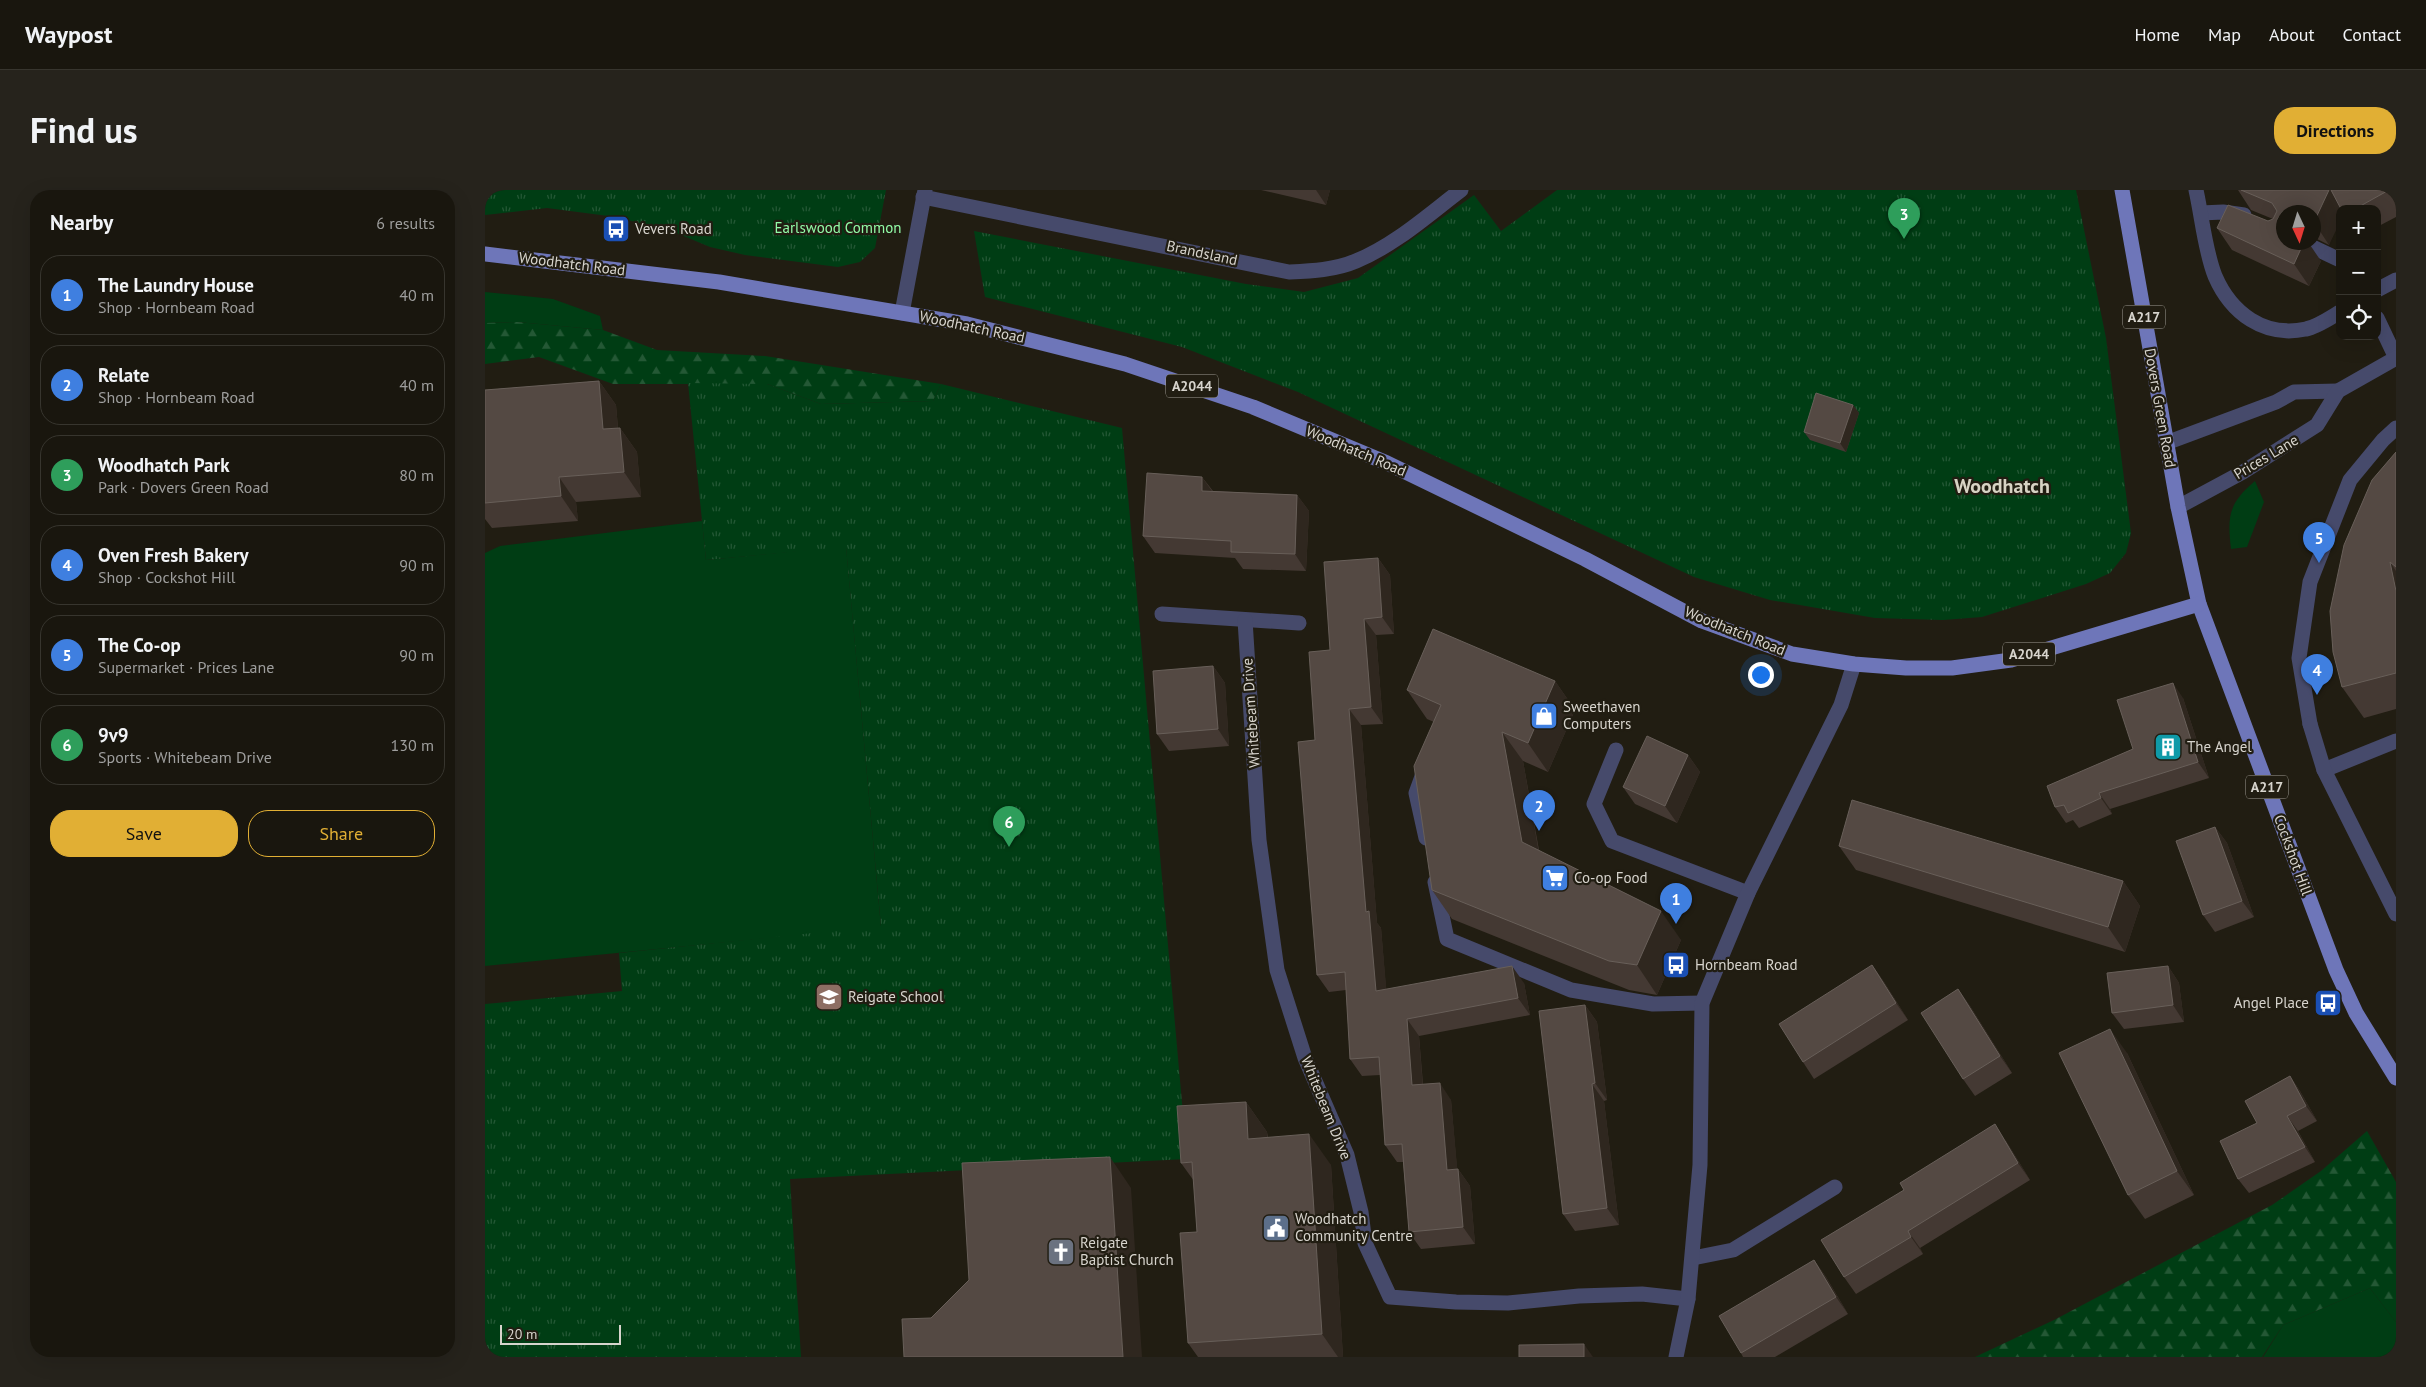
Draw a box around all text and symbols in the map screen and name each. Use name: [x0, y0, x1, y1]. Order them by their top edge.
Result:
text: Waypost: [25, 19, 112, 50]
text: Home: [2134, 23, 2180, 46]
text: Map: [2208, 23, 2241, 46]
text: About: [2269, 23, 2315, 46]
text: Contact: [2343, 23, 2401, 46]
text: Find us: [30, 107, 138, 153]
button: Directions: [2274, 107, 2396, 154]
pin: 3: [1888, 198, 1920, 239]
north arrow: [2276, 205, 2321, 250]
map controls: [2336, 205, 2381, 340]
button: +: [2336, 205, 2381, 250]
text: Nearby: [50, 209, 113, 236]
text: 6 results: [376, 213, 435, 233]
bus stop icon: Vevers Road: [601, 214, 631, 244]
park label: Earlswood Common: [775, 218, 901, 237]
place label: Vevers Road: [634, 219, 712, 238]
street label: Brandsland: [1165, 236, 1239, 269]
street label: Woodhatch Road: [518, 248, 626, 279]
button: −: [2336, 250, 2381, 295]
text: The Laundry House: [98, 273, 254, 297]
text: 1: [62, 285, 72, 305]
text: 40 m: [399, 285, 434, 305]
button: locate: [2336, 295, 2381, 340]
text: Shop · Hornbeam Road: [98, 297, 255, 317]
road number: A217: [2123, 305, 2165, 328]
street label: Woodhatch Road: [918, 306, 1027, 347]
street label: Dovers Green Road: [2141, 347, 2180, 469]
text: Relate: [98, 363, 149, 387]
text: 2: [62, 375, 72, 395]
text: 40 m: [399, 375, 434, 395]
road number: A2044: [1166, 375, 1218, 398]
text: Shop · Hornbeam Road: [98, 387, 255, 407]
street label: Woodhatch Road: [1303, 421, 1409, 480]
street label: Prices Lane: [2230, 430, 2302, 483]
text: Woodhatch Park: [98, 453, 229, 477]
text: 3: [62, 465, 72, 485]
text: 80 m: [399, 465, 434, 485]
district label: Woodhatch: [1954, 473, 2050, 499]
text: Park · Dovers Green Road: [98, 477, 269, 497]
pin: 5: [2303, 522, 2335, 563]
text: Oven Fresh Bakery: [98, 543, 249, 567]
text: 4: [62, 555, 72, 575]
text: 90 m: [399, 555, 434, 575]
text: Shop · Cockshot Hill: [98, 567, 235, 587]
street label: Woodhatch Road: [1682, 602, 1788, 659]
text: The Co-op: [98, 633, 181, 657]
road number: A2044: [2003, 642, 2055, 666]
text: 5: [62, 645, 72, 665]
text: 90 m: [399, 645, 434, 665]
pin: 4: [2301, 654, 2333, 695]
text: Supermarket · Prices Lane: [98, 657, 274, 677]
street label: Whitebeam Drive: [1237, 657, 1264, 769]
your location: [1748, 662, 1774, 688]
place label: Sweethaven Computers: [1563, 697, 1641, 733]
shop icon: Sweethaven Computers: [1529, 701, 1559, 731]
text: 9v9: [98, 723, 129, 747]
building icon: The Angel: [2153, 732, 2183, 762]
text: 6: [62, 735, 72, 755]
text: 130 m: [391, 735, 434, 755]
place label: The Angel: [2187, 737, 2252, 756]
text: Sports · Whitebeam Drive: [98, 747, 272, 767]
road number: A217: [2246, 776, 2288, 798]
pin: 2: [1523, 790, 1555, 831]
pin: 6: [993, 806, 1025, 847]
button: Save: [50, 810, 238, 857]
button: Share: [248, 810, 435, 857]
street label: Cockshot Hill: [2270, 812, 2317, 898]
supermarket icon: Co-op Food: [1540, 863, 1570, 893]
place label: Co-op Food: [1574, 868, 1648, 887]
pin: 1: [1660, 883, 1692, 924]
bus stop icon: Hornbeam Road: [1661, 950, 1691, 980]
place label: Hornbeam Road: [1695, 955, 1798, 974]
school or university icon: Reigate School: [814, 982, 844, 1012]
place label: Reigate School: [848, 987, 944, 1006]
bus stop icon: Angel Place: [2313, 988, 2343, 1018]
place label: Angel Place: [2234, 993, 2309, 1012]
street label: Whitebeam Drive: [1297, 1053, 1356, 1162]
place label: Woodhatch Community Centre: [1295, 1209, 1413, 1245]
public building icon: Woodhatch Community Centre: [1261, 1213, 1291, 1243]
place label: Reigate Baptist Church: [1080, 1233, 1174, 1269]
church icon: Reigate Baptist Church: [1046, 1237, 1076, 1267]
scale bar: [500, 1322, 621, 1345]
text: 20 m: [507, 1325, 537, 1343]

